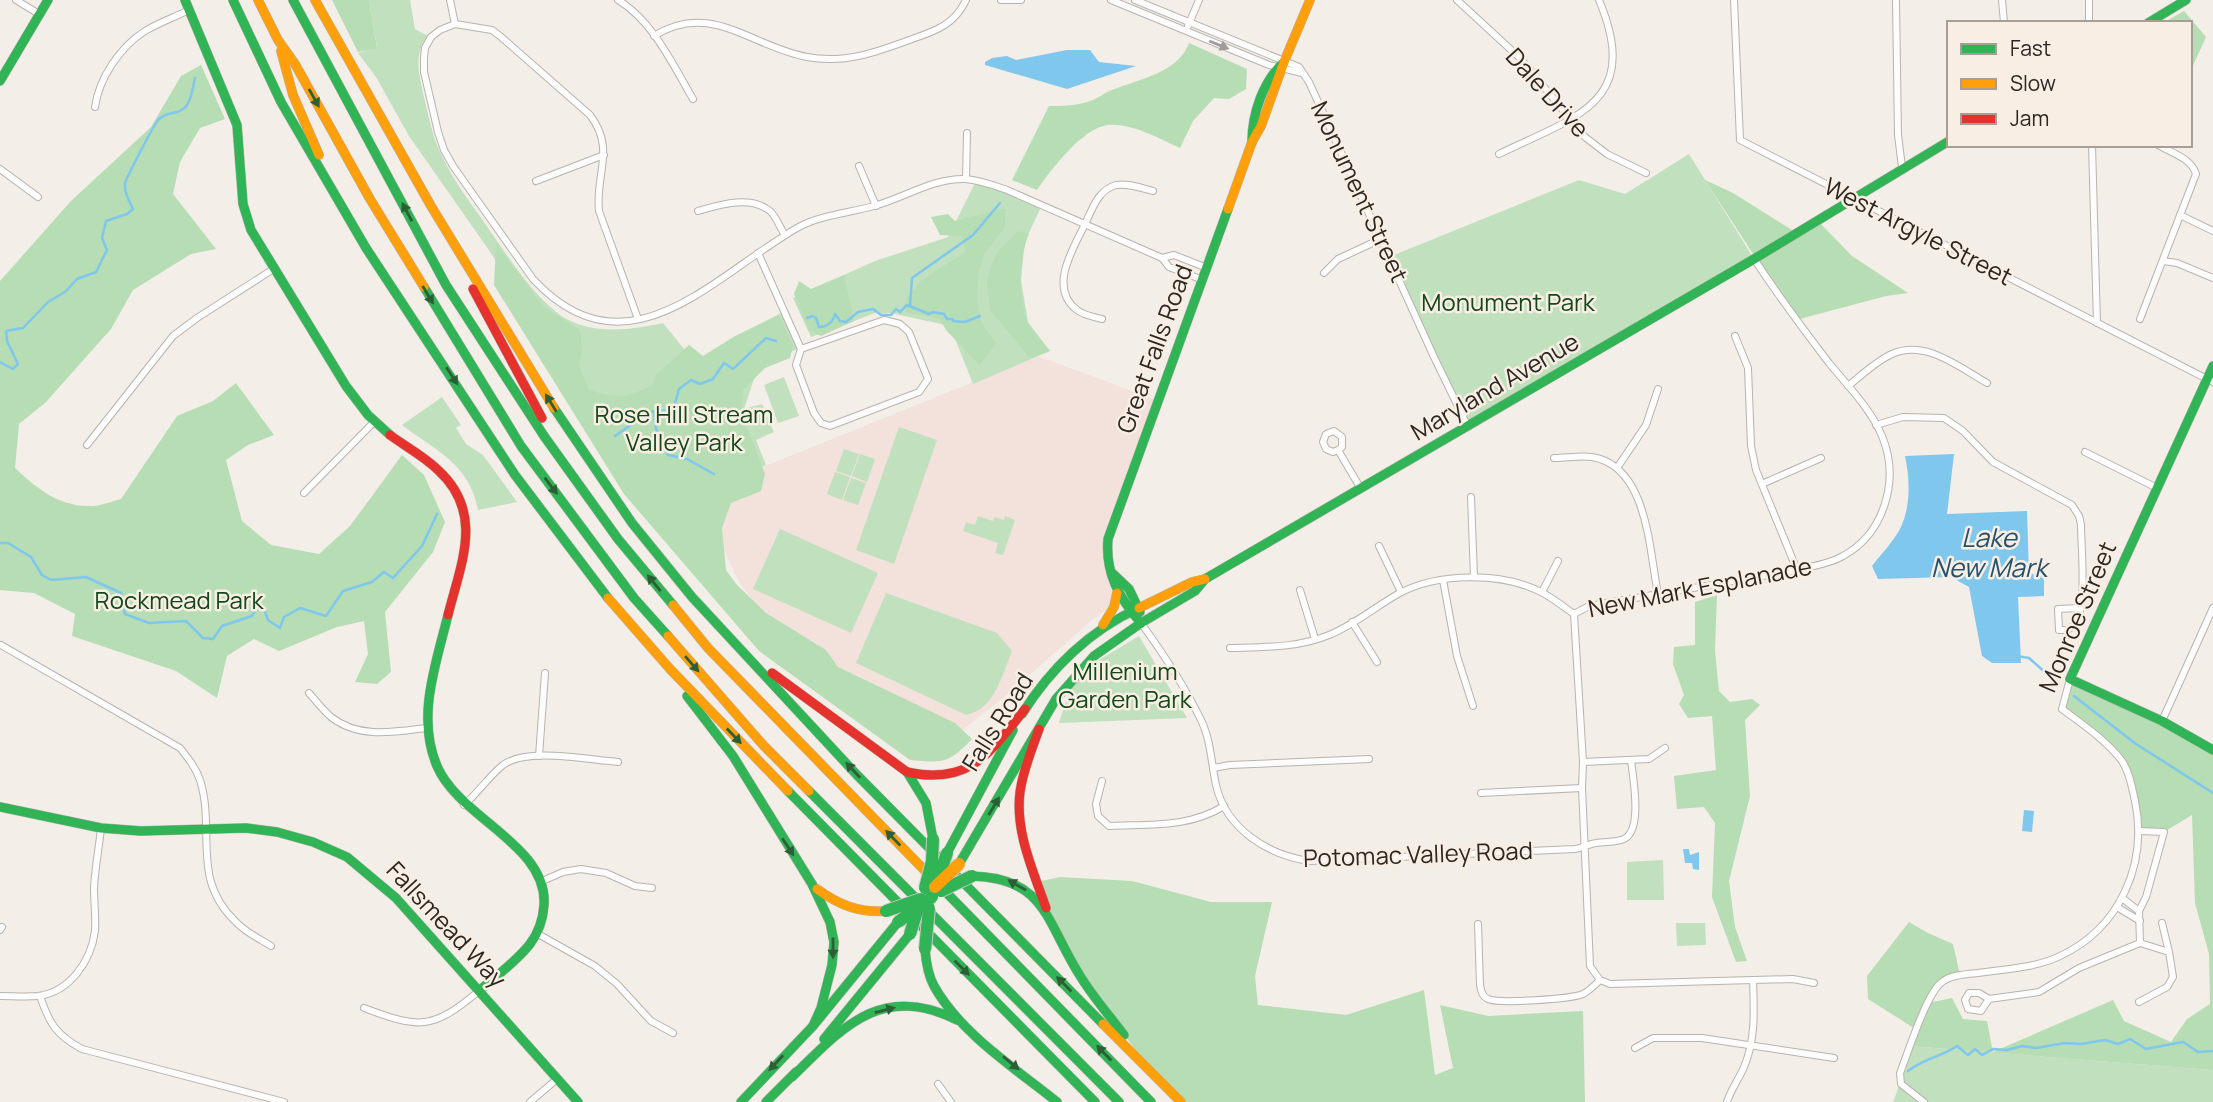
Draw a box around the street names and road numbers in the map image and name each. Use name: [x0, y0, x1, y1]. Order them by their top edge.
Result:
street label: Dale Drive: [1499, 40, 1597, 144]
street label: Monument Street: [1304, 96, 1417, 287]
street label: West Argyle Street: [1819, 169, 2018, 292]
street label: Great Falls Road: [1108, 260, 1199, 437]
street label: Maryland Avenue: [1404, 324, 1584, 447]
street label: Monroe Street: [2030, 536, 2123, 697]
street label: New Mark Esplanade: [1585, 549, 1814, 624]
street label: Falls Road: [953, 666, 1040, 777]
street label: Potomac Valley Road: [1303, 833, 1533, 874]
street label: Fallsmead Way: [380, 854, 515, 995]

